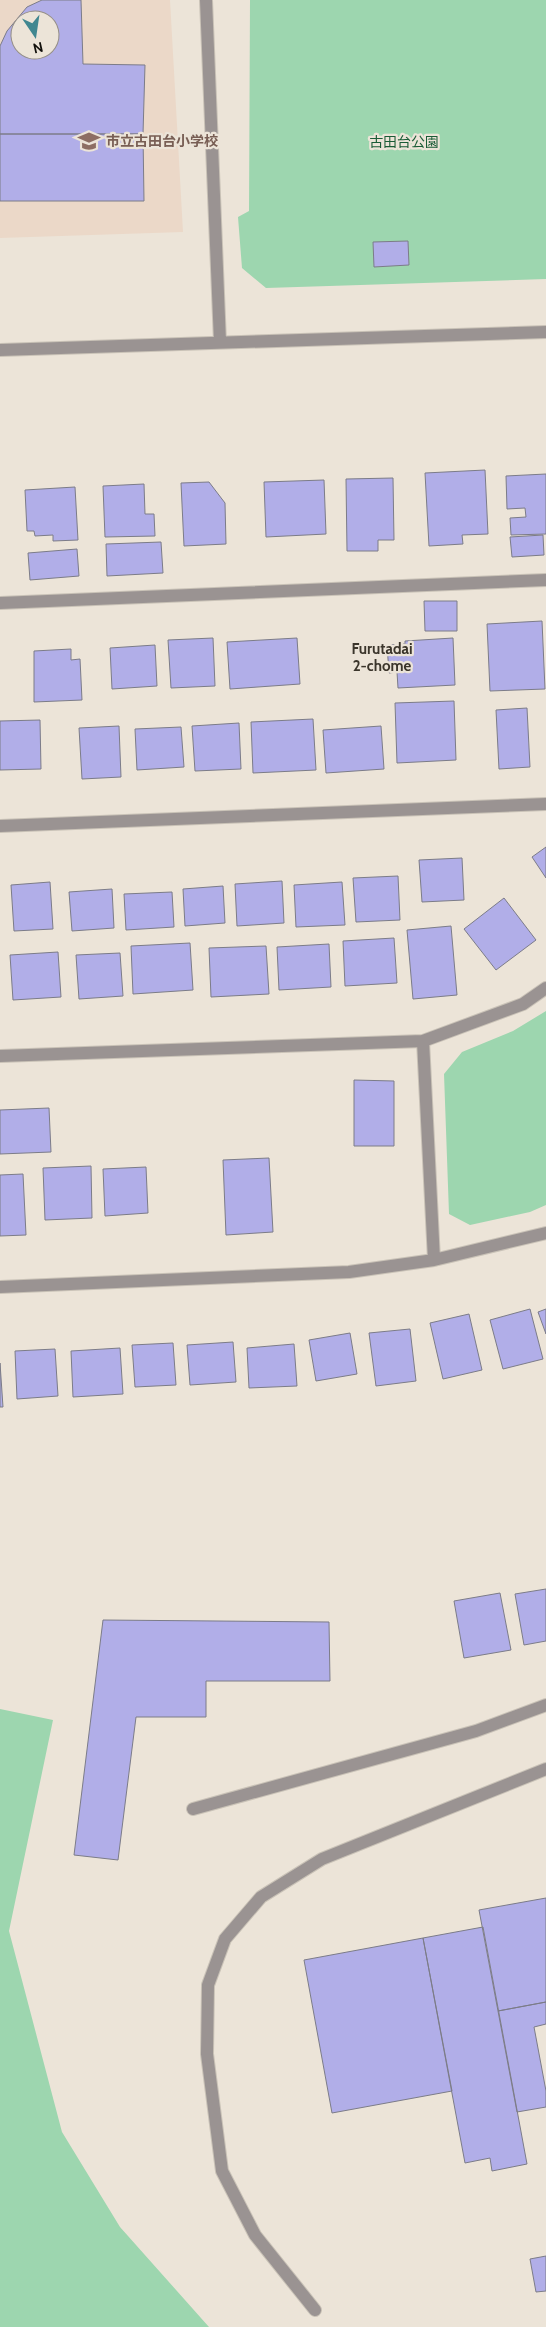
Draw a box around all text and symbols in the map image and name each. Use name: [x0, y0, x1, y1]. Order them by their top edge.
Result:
north arrow: [10, 10, 60, 60]
text: N: [31, 38, 45, 58]
school or university icon: 市立古田台小学校: [76, 128, 102, 154]
place label: 市立古田台小学校: [106, 132, 218, 150]
park label: 古田台公園: [369, 133, 439, 151]
district label: Furutadai 2-chome: [351, 640, 413, 675]

